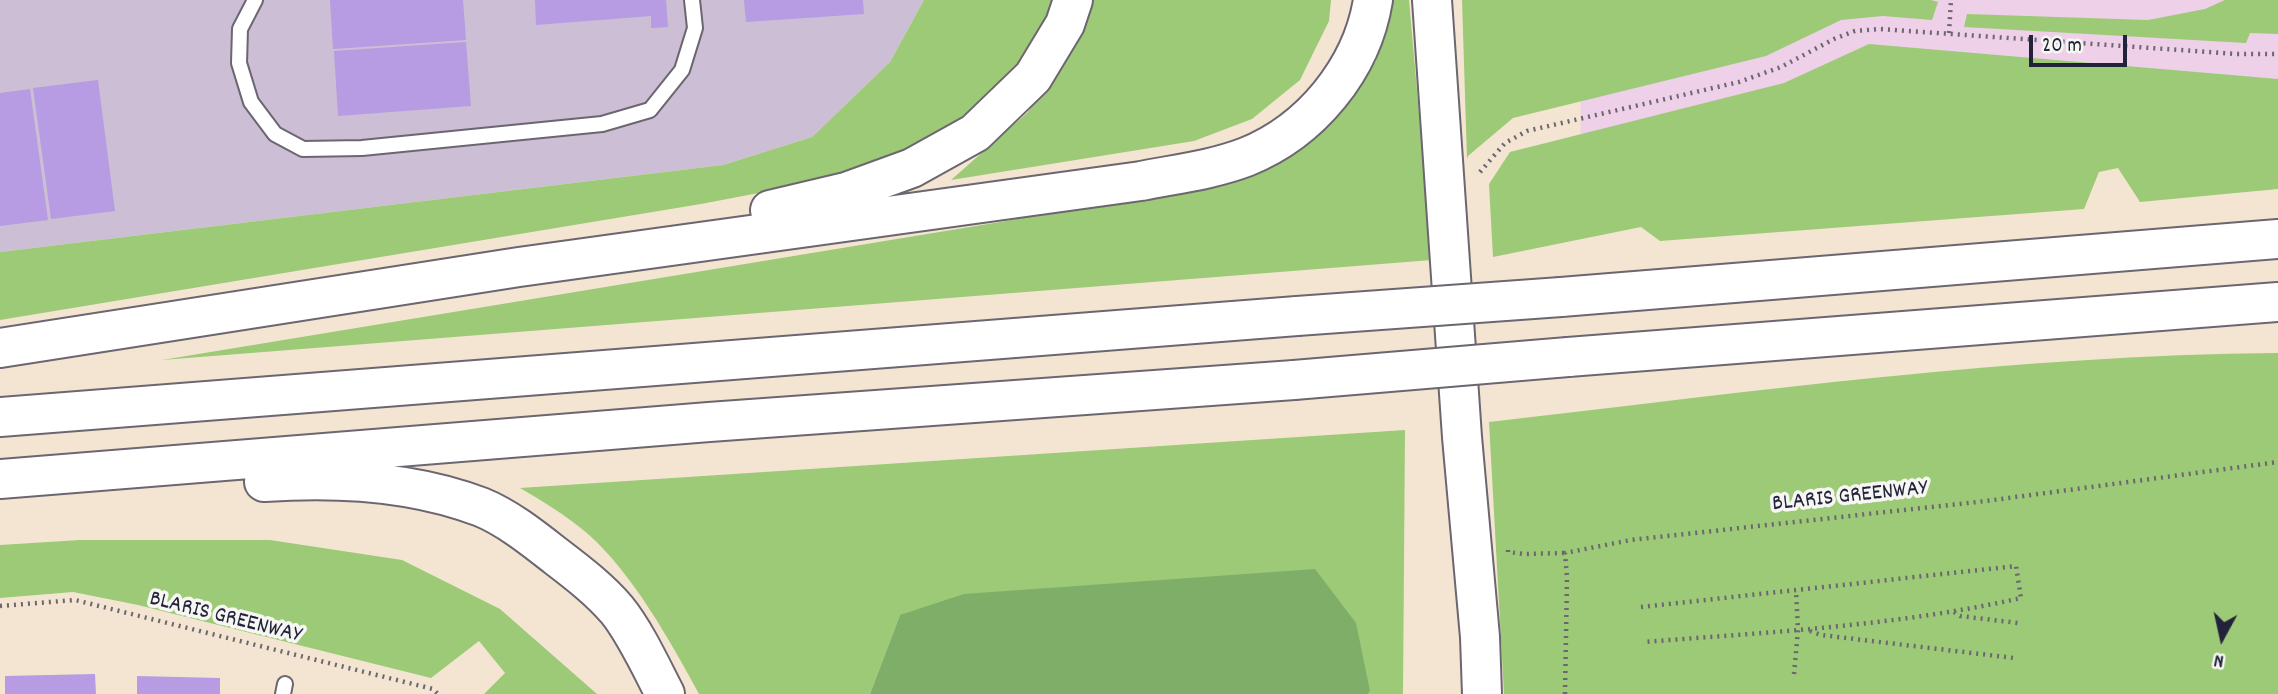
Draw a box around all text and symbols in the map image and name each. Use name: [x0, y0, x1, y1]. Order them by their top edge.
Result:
scale bar: [2033, 21, 2131, 65]
text: 20 m: [2042, 32, 2082, 62]
street label: BLARIS GREENWAY: [1771, 476, 1929, 520]
street label: BLARIS GREENWAY: [146, 587, 304, 651]
north arrow: [2187, 603, 2257, 673]
text: N: [2212, 645, 2226, 673]

